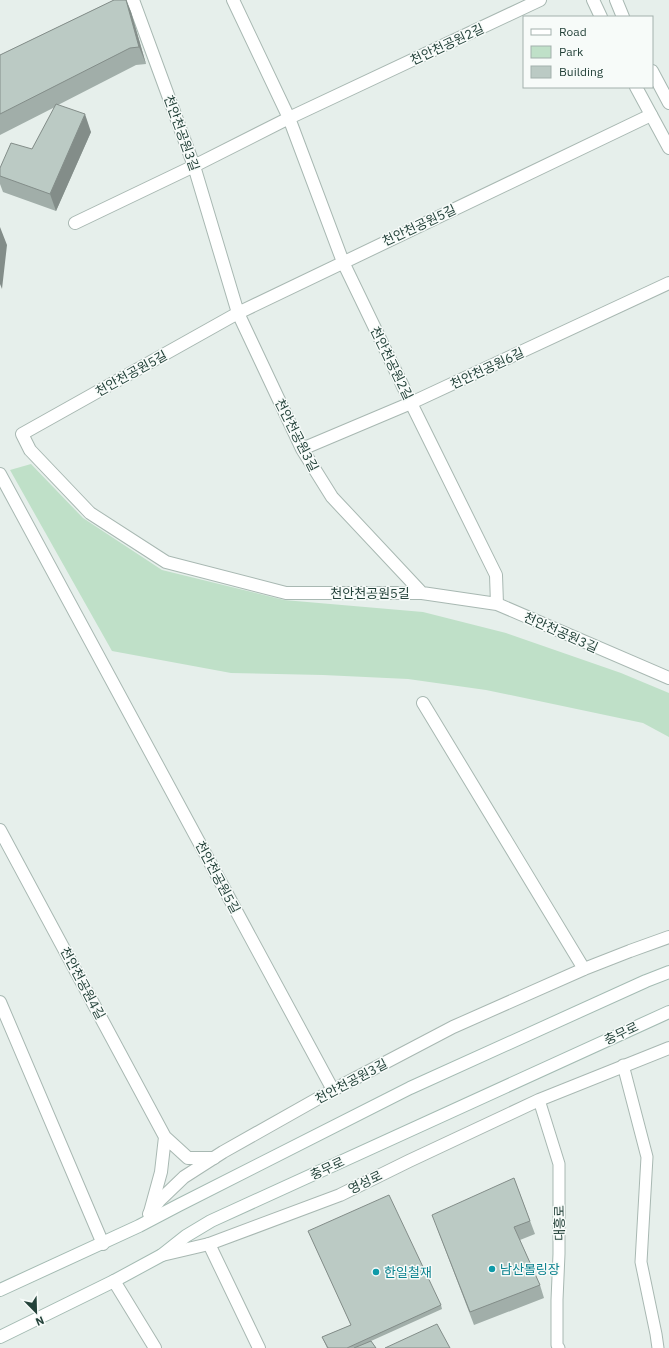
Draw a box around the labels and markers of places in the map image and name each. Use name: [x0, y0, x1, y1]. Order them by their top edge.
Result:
place label: 남산볼링장: [500, 1261, 560, 1278]
place label: 한일철재: [384, 1264, 432, 1281]
marker: 남산볼링장: [487, 1264, 497, 1274]
marker: 한일철재: [371, 1267, 381, 1277]

